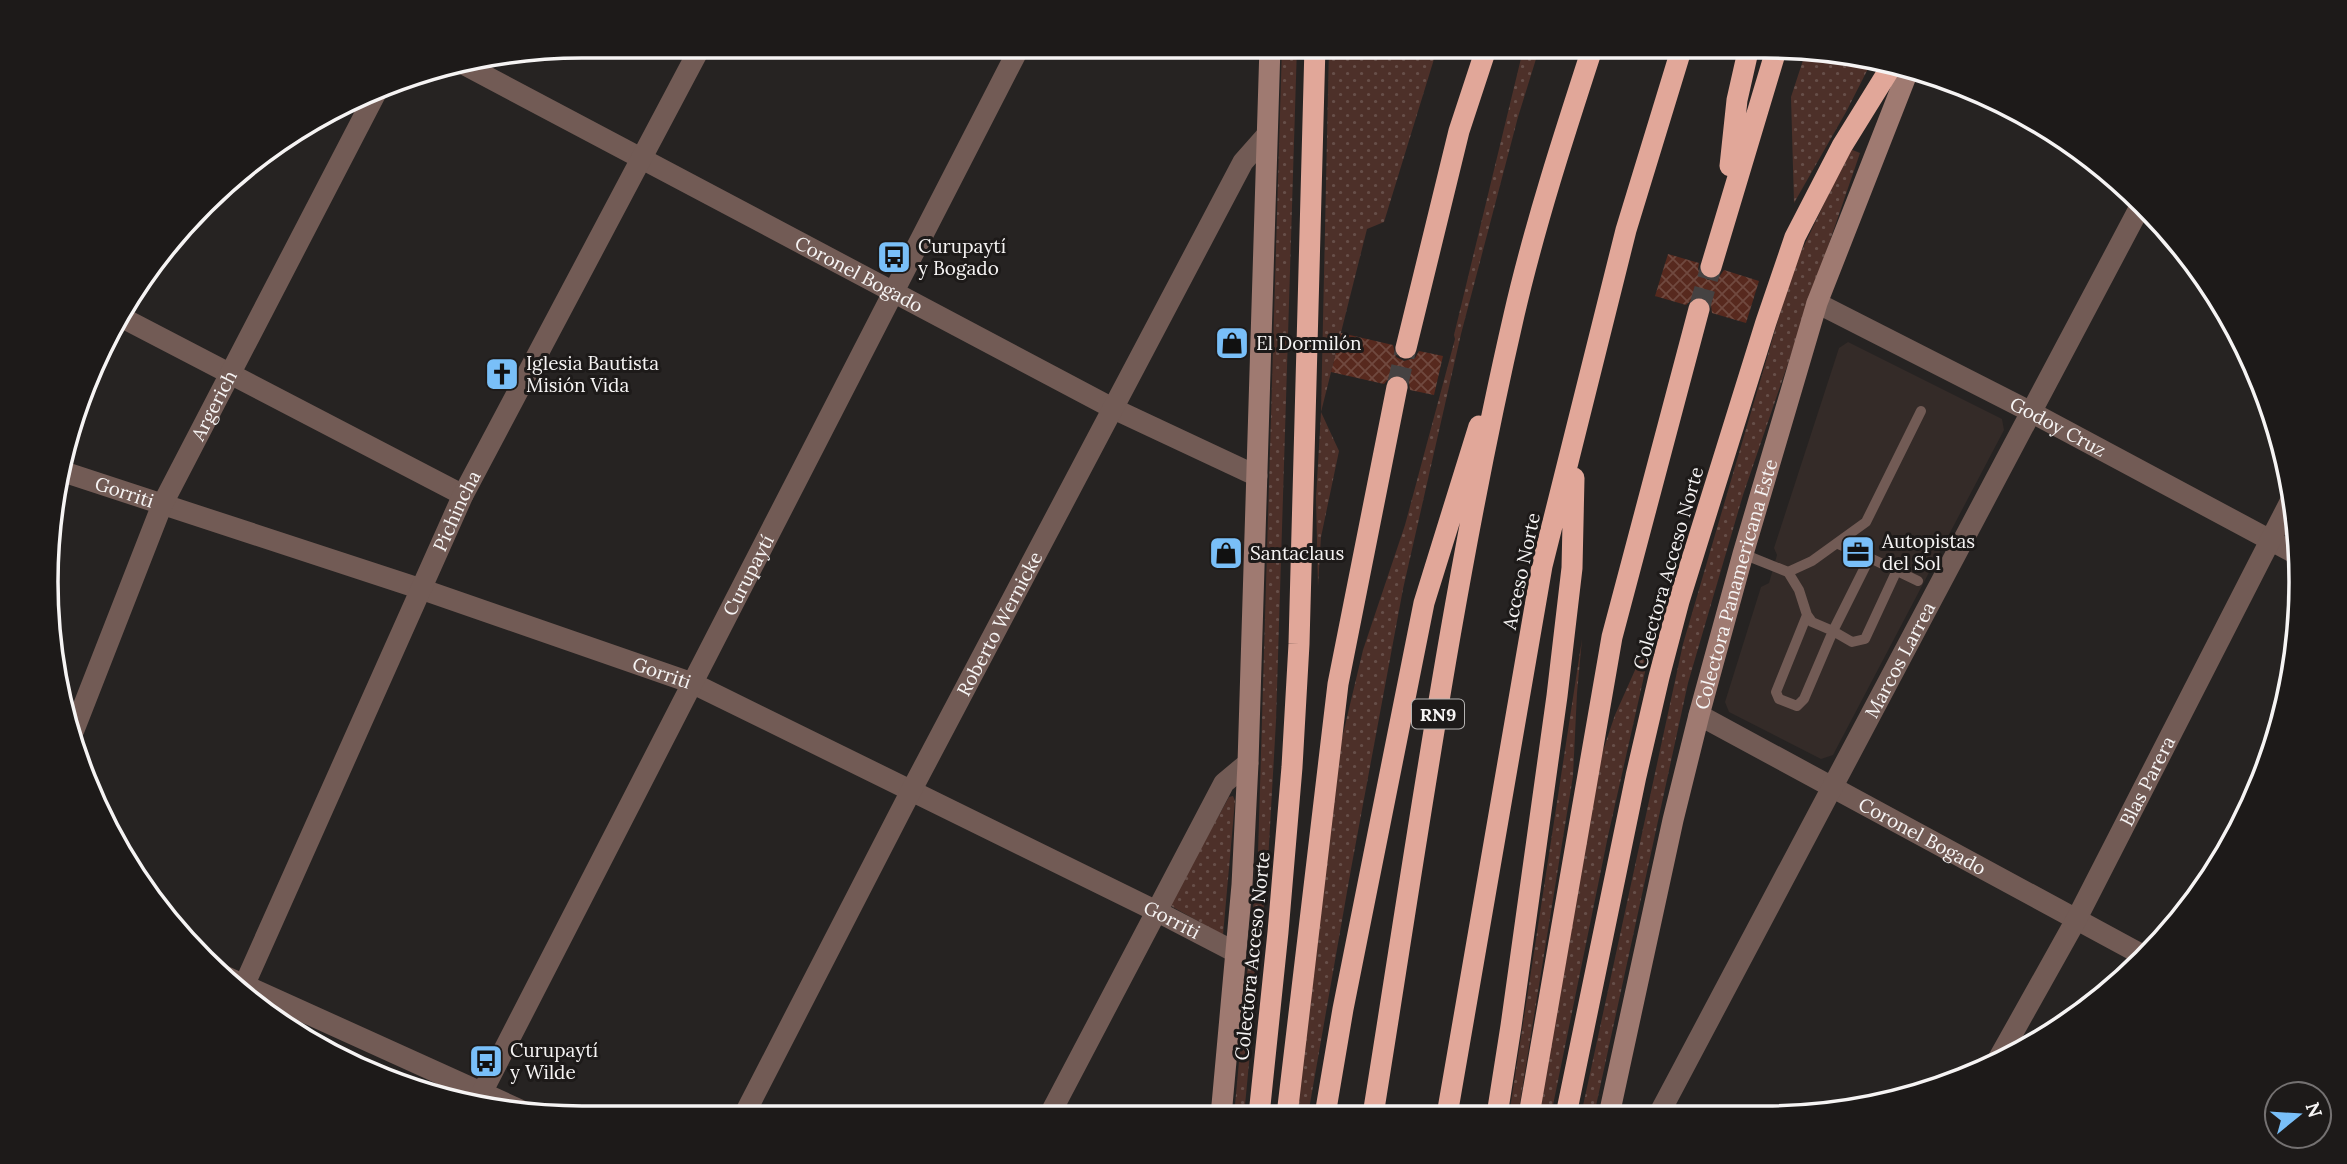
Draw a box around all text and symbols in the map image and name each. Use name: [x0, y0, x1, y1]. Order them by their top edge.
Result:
street label: Coronel Bogado: [791, 230, 927, 318]
place label: Curupaytí y Bogado: [918, 234, 1006, 280]
bus stop icon: Curupaytí y Bogado: [875, 238, 913, 276]
shop icon: El Dormilón: [1213, 324, 1251, 362]
place label: El Dormilón: [1256, 331, 1362, 355]
place label: Iglesia Bautista Misión Vida: [526, 351, 659, 397]
church icon: Iglesia Bautista Misión Vida: [483, 355, 521, 393]
street label: Argerich: [185, 366, 242, 445]
street label: Godoy Cruz: [2006, 391, 2110, 462]
street label: Colectora Panamericana Este: [1689, 456, 1782, 712]
street label: Colectora Acceso Norte: [1628, 464, 1708, 672]
street label: Pichincha: [427, 466, 486, 555]
street label: Gorriti: [92, 471, 157, 513]
street label: Acceso Norte: [1497, 511, 1545, 632]
place label: Autopistas del Sol: [1881, 529, 1975, 575]
street label: Curupaytí: [717, 530, 779, 620]
office icon: Autopistas del Sol: [1839, 533, 1877, 571]
shop icon: Santaclaus: [1207, 534, 1245, 572]
place label: Santaclaus: [1250, 541, 1344, 565]
street label: Roberto Wernicke: [951, 547, 1047, 700]
street label: Marcos Larrea: [1859, 598, 1940, 722]
street label: Gorriti: [629, 651, 694, 694]
road number: RN9: [1412, 700, 1464, 728]
street label: Blas Parera: [2114, 732, 2180, 830]
street label: Coronel Bogado: [1854, 792, 1990, 880]
street label: Colectora Acceso Norte: [1229, 850, 1275, 1062]
street label: Gorriti: [1140, 895, 1204, 944]
place label: Curupaytí y Wilde: [510, 1038, 598, 1084]
bus stop icon: Curupaytí y Wilde: [467, 1042, 505, 1080]
north arrow: [2263, 1080, 2333, 1150]
text: N: [2300, 1099, 2328, 1121]

